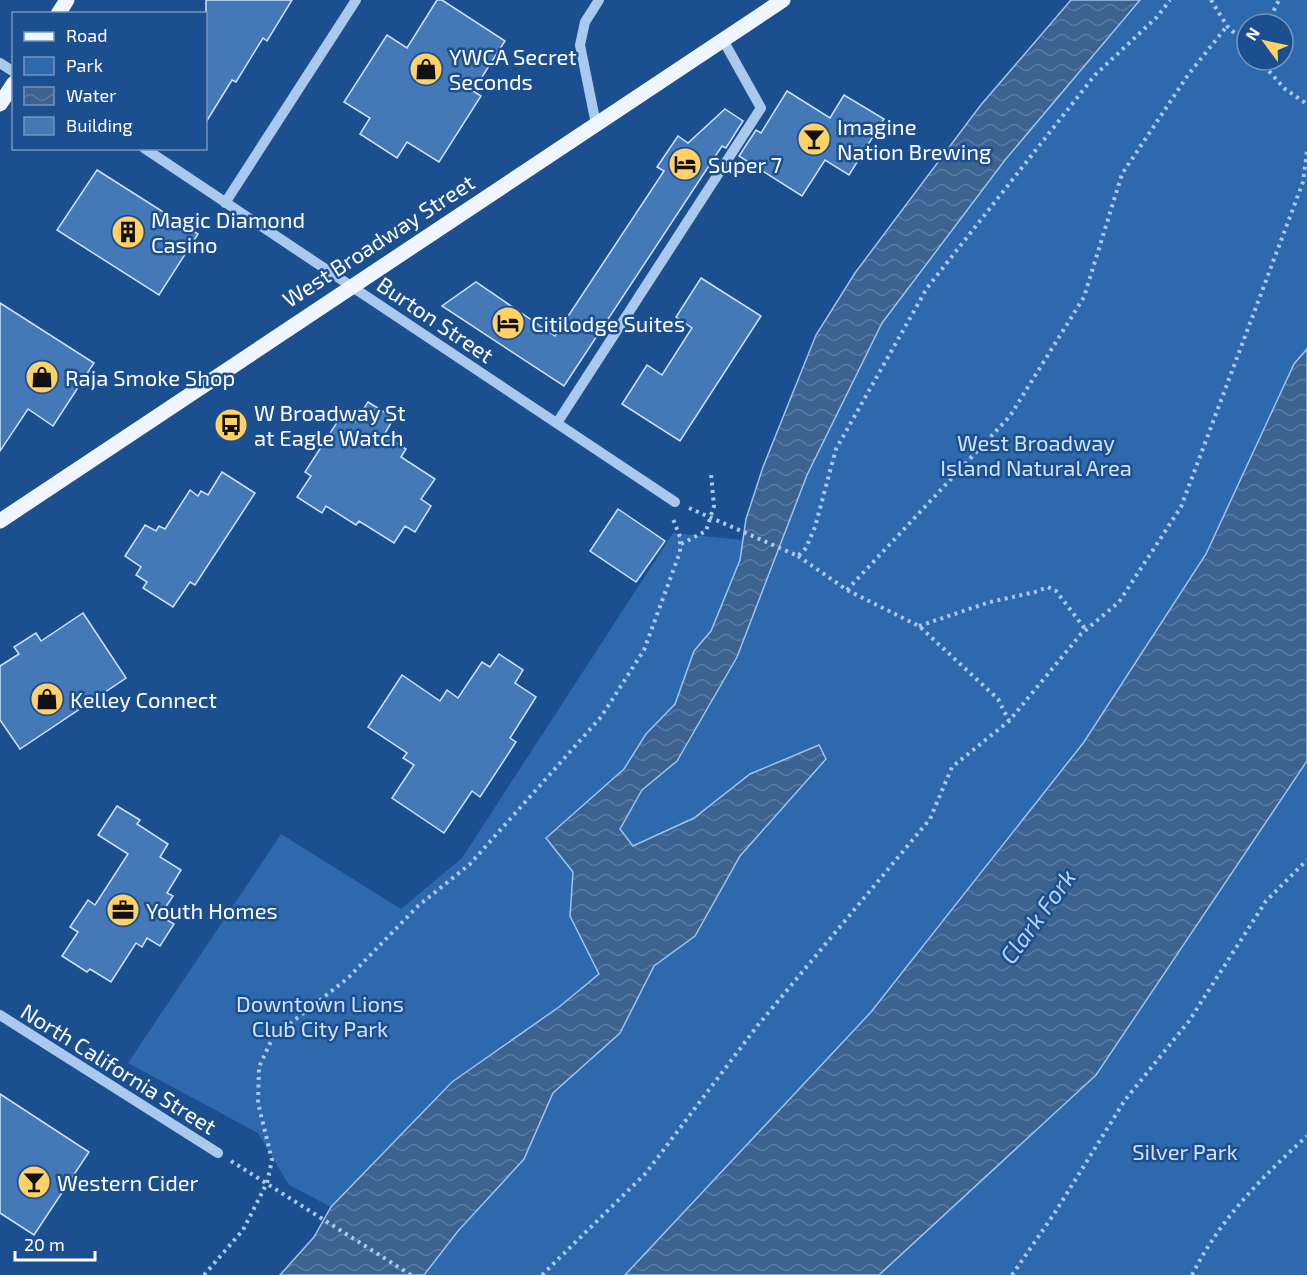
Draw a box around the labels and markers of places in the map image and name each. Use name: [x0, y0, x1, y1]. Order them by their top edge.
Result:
place label: YWCA Secret Seconds: [449, 43, 577, 94]
shop icon: YWCA Secret Seconds: [408, 51, 444, 87]
place label: Imagine Nation Brewing: [837, 113, 991, 164]
bar icon: Imagine Nation Brewing: [796, 121, 832, 157]
hotel icon: Super 7: [667, 146, 703, 182]
place label: Super 7: [708, 151, 782, 177]
place label: Magic Diamond Casino: [151, 206, 305, 257]
building icon: Magic Diamond Casino: [110, 214, 146, 250]
hotel icon: Citilodge Suites: [490, 305, 526, 341]
place label: Citilodge Suites: [531, 310, 685, 336]
shop icon: Raja Smoke Shop: [24, 359, 60, 395]
place label: Raja Smoke Shop: [65, 364, 235, 391]
place label: W Broadway St at Eagle Watch: [254, 399, 406, 450]
bus stop icon: W Broadway St at Eagle Watch: [213, 407, 249, 443]
shop icon: Kelley Connect: [29, 681, 65, 717]
place label: Kelley Connect: [70, 686, 217, 712]
office icon: Youth Homes: [105, 892, 141, 928]
place label: Youth Homes: [146, 897, 278, 923]
bar icon: Western Cider: [16, 1164, 52, 1200]
place label: Western Cider: [57, 1169, 199, 1195]

